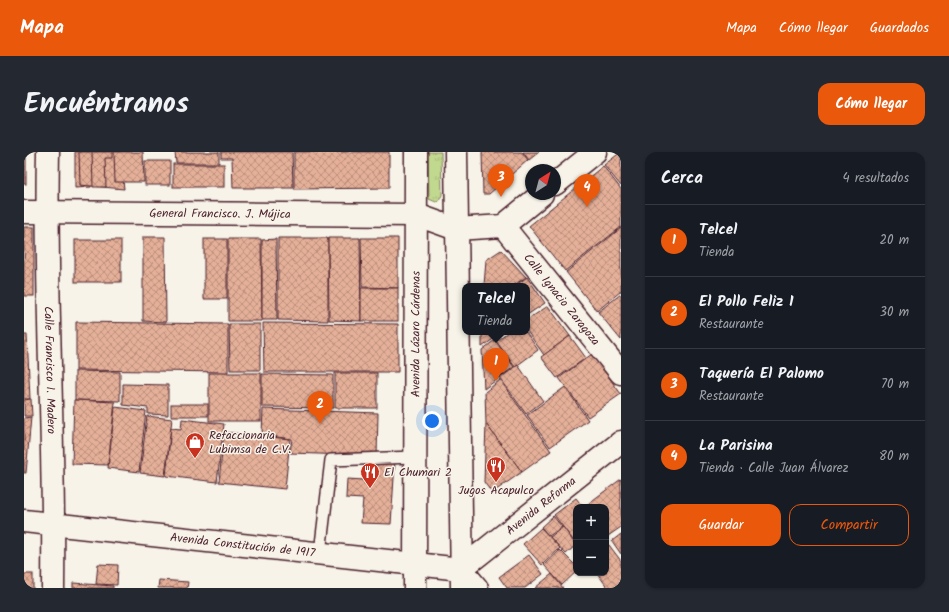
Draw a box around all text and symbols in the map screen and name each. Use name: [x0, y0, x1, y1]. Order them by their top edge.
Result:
text: Mapa: [20, 13, 64, 43]
text: Mapa: [726, 17, 757, 39]
text: Cómo llegar: [779, 17, 848, 39]
text: Guardados: [870, 17, 929, 39]
text: Encuéntranos: [24, 82, 189, 127]
button: Cómo llegar: [818, 83, 925, 125]
pin: 3: [488, 164, 514, 197]
north arrow: [525, 164, 561, 200]
text: Cerca: [661, 165, 703, 192]
text: 4 resultados: [842, 168, 909, 189]
pin: 4: [574, 174, 600, 207]
street label: General Francisco. J. Mújica: [149, 203, 291, 224]
text: Telcel: [699, 218, 737, 242]
text: 1: [672, 230, 676, 251]
text: 20 m: [879, 230, 909, 251]
text: Tienda: [699, 242, 734, 263]
street label: Calle Ignacio Zaragoza: [519, 249, 605, 350]
street label: Avenida Lázaro Cárdenas: [406, 271, 425, 397]
popup: [462, 283, 530, 335]
text: Telcel: [477, 287, 515, 311]
text: El Pollo Feliz 1: [699, 290, 794, 314]
text: 2: [670, 302, 678, 323]
text: 30 m: [880, 302, 909, 323]
street label: Calle Francisco I. Madero: [39, 306, 61, 434]
text: Tienda: [477, 311, 512, 332]
text: Restaurante: [699, 314, 764, 335]
pin: 1: [483, 348, 509, 381]
text: Taquería El Palomo: [699, 362, 824, 386]
text: 3: [670, 374, 678, 395]
text: 70 m: [881, 374, 909, 395]
text: Restaurante: [699, 386, 764, 407]
pin: 2: [307, 391, 333, 424]
your location: [422, 411, 442, 431]
place label: Refaccionaria Lubimsa de C.V.: [209, 426, 291, 459]
shop icon: Refaccionaria Lubimsa de C.V.: [184, 431, 206, 459]
text: La Parisina: [699, 434, 773, 458]
text: 4: [670, 446, 678, 467]
text: 80 m: [879, 446, 909, 467]
restaurant icon: Jugos Acapulco: [485, 455, 507, 483]
text: Tienda · Calle Juan Álvarez: [699, 458, 848, 479]
restaurant icon: El Chumari 2: [359, 461, 381, 489]
place label: El Chumari 2: [384, 463, 452, 482]
street label: Avenida Reforma: [502, 471, 580, 539]
place label: Jugos Acapulco: [458, 481, 534, 500]
map controls: [573, 504, 609, 576]
button: +: [573, 504, 609, 540]
button: Guardar: [661, 504, 781, 546]
button: Compartir: [789, 504, 909, 546]
street label: Avenida Constitución de 1917: [169, 528, 317, 562]
button: −: [573, 540, 609, 576]

